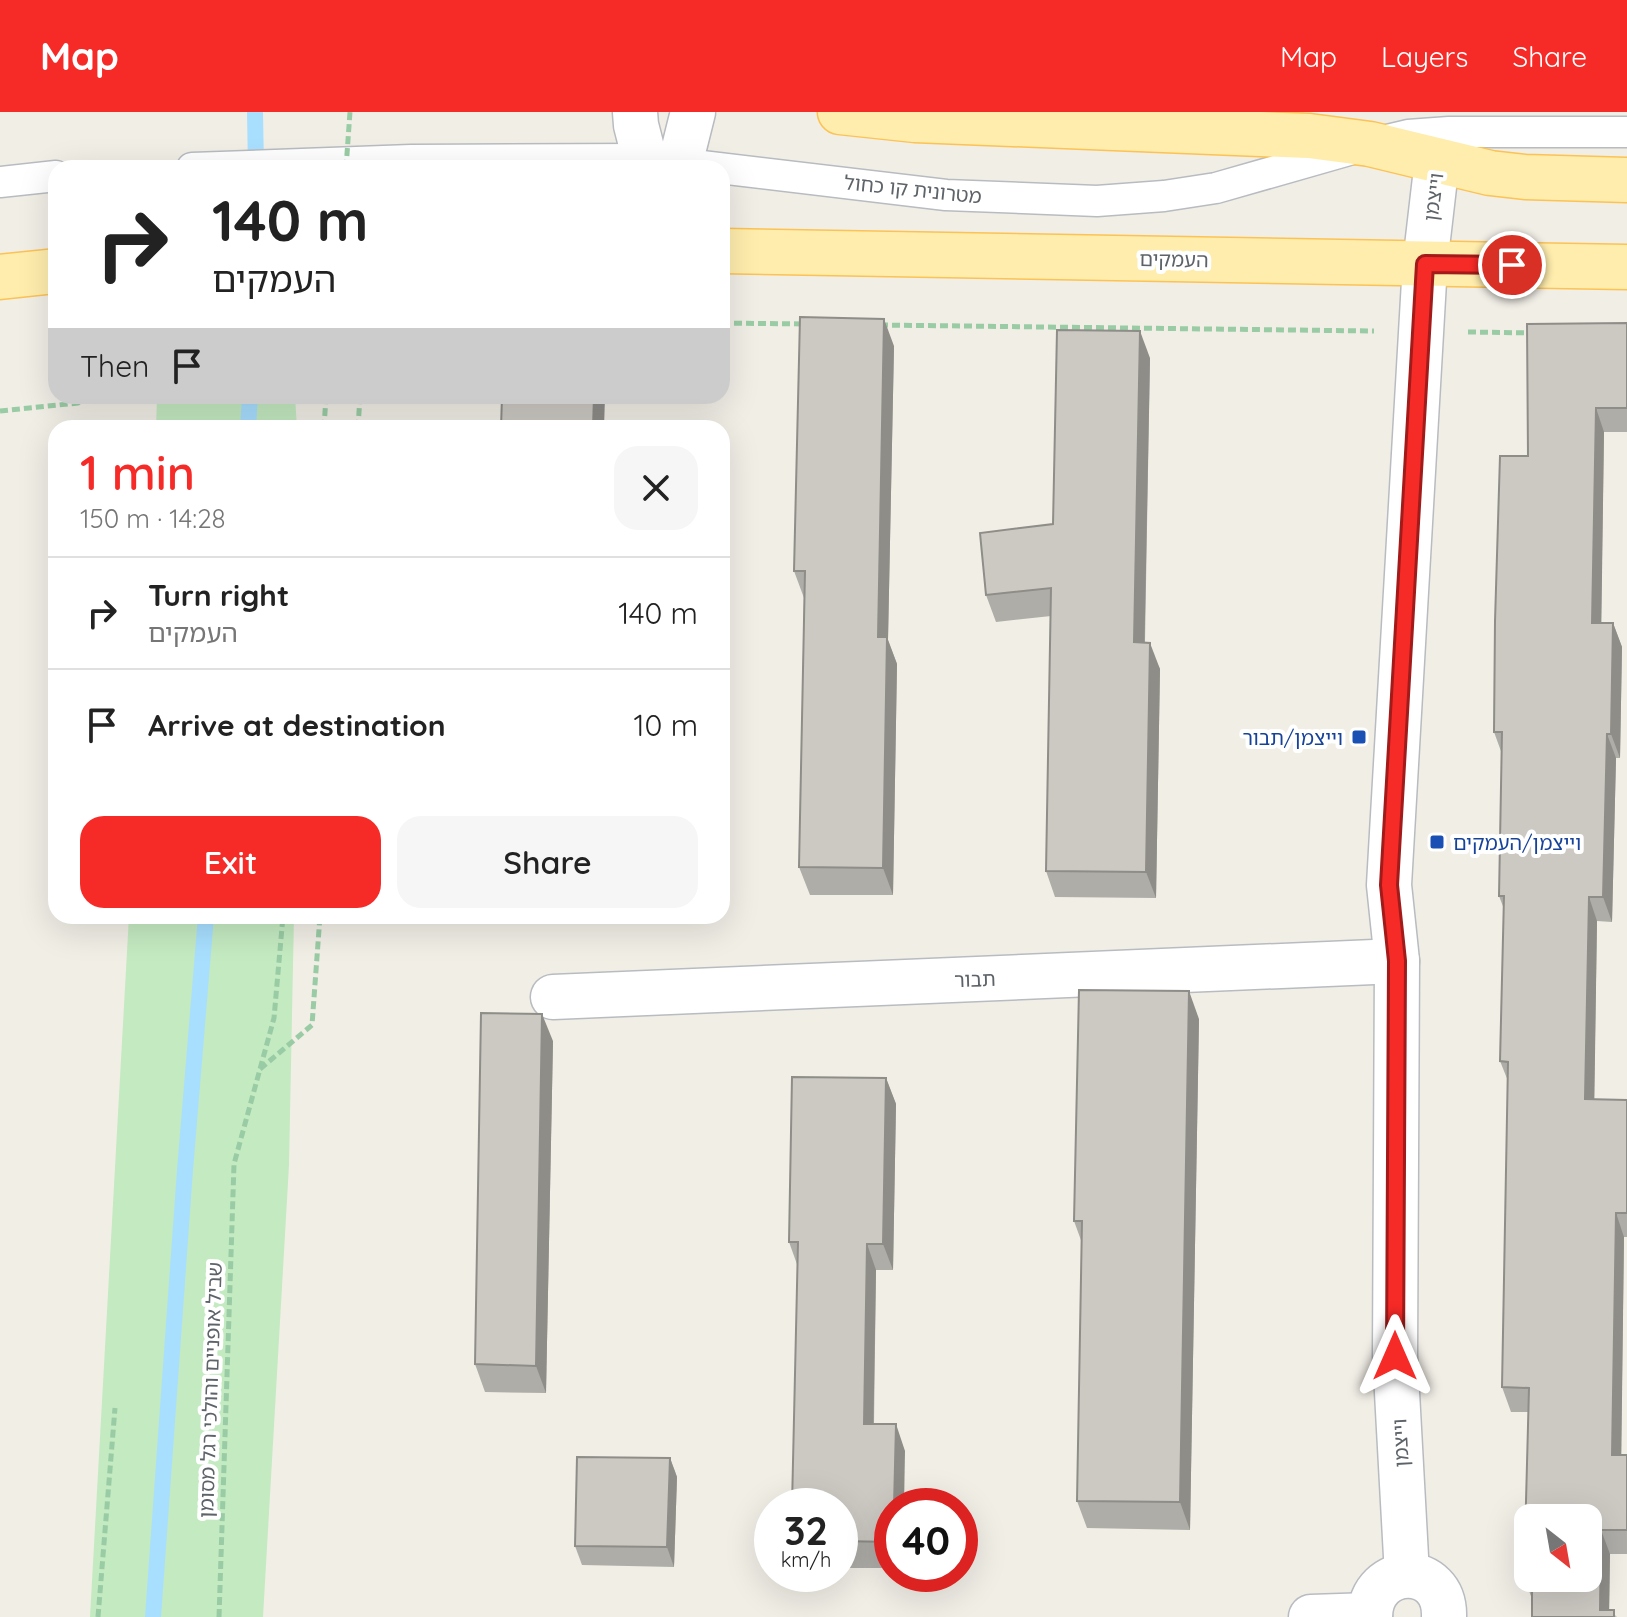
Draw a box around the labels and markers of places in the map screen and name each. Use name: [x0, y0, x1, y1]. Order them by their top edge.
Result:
pin: [1478, 231, 1546, 299]
place label: וייצמן/תבור: [1242, 725, 1343, 750]
marker: וייצמן/תבור: [1350, 728, 1368, 746]
place label: וייצמן/העמקים: [1453, 830, 1581, 855]
marker: וייצמן/העמקים: [1428, 833, 1446, 851]

